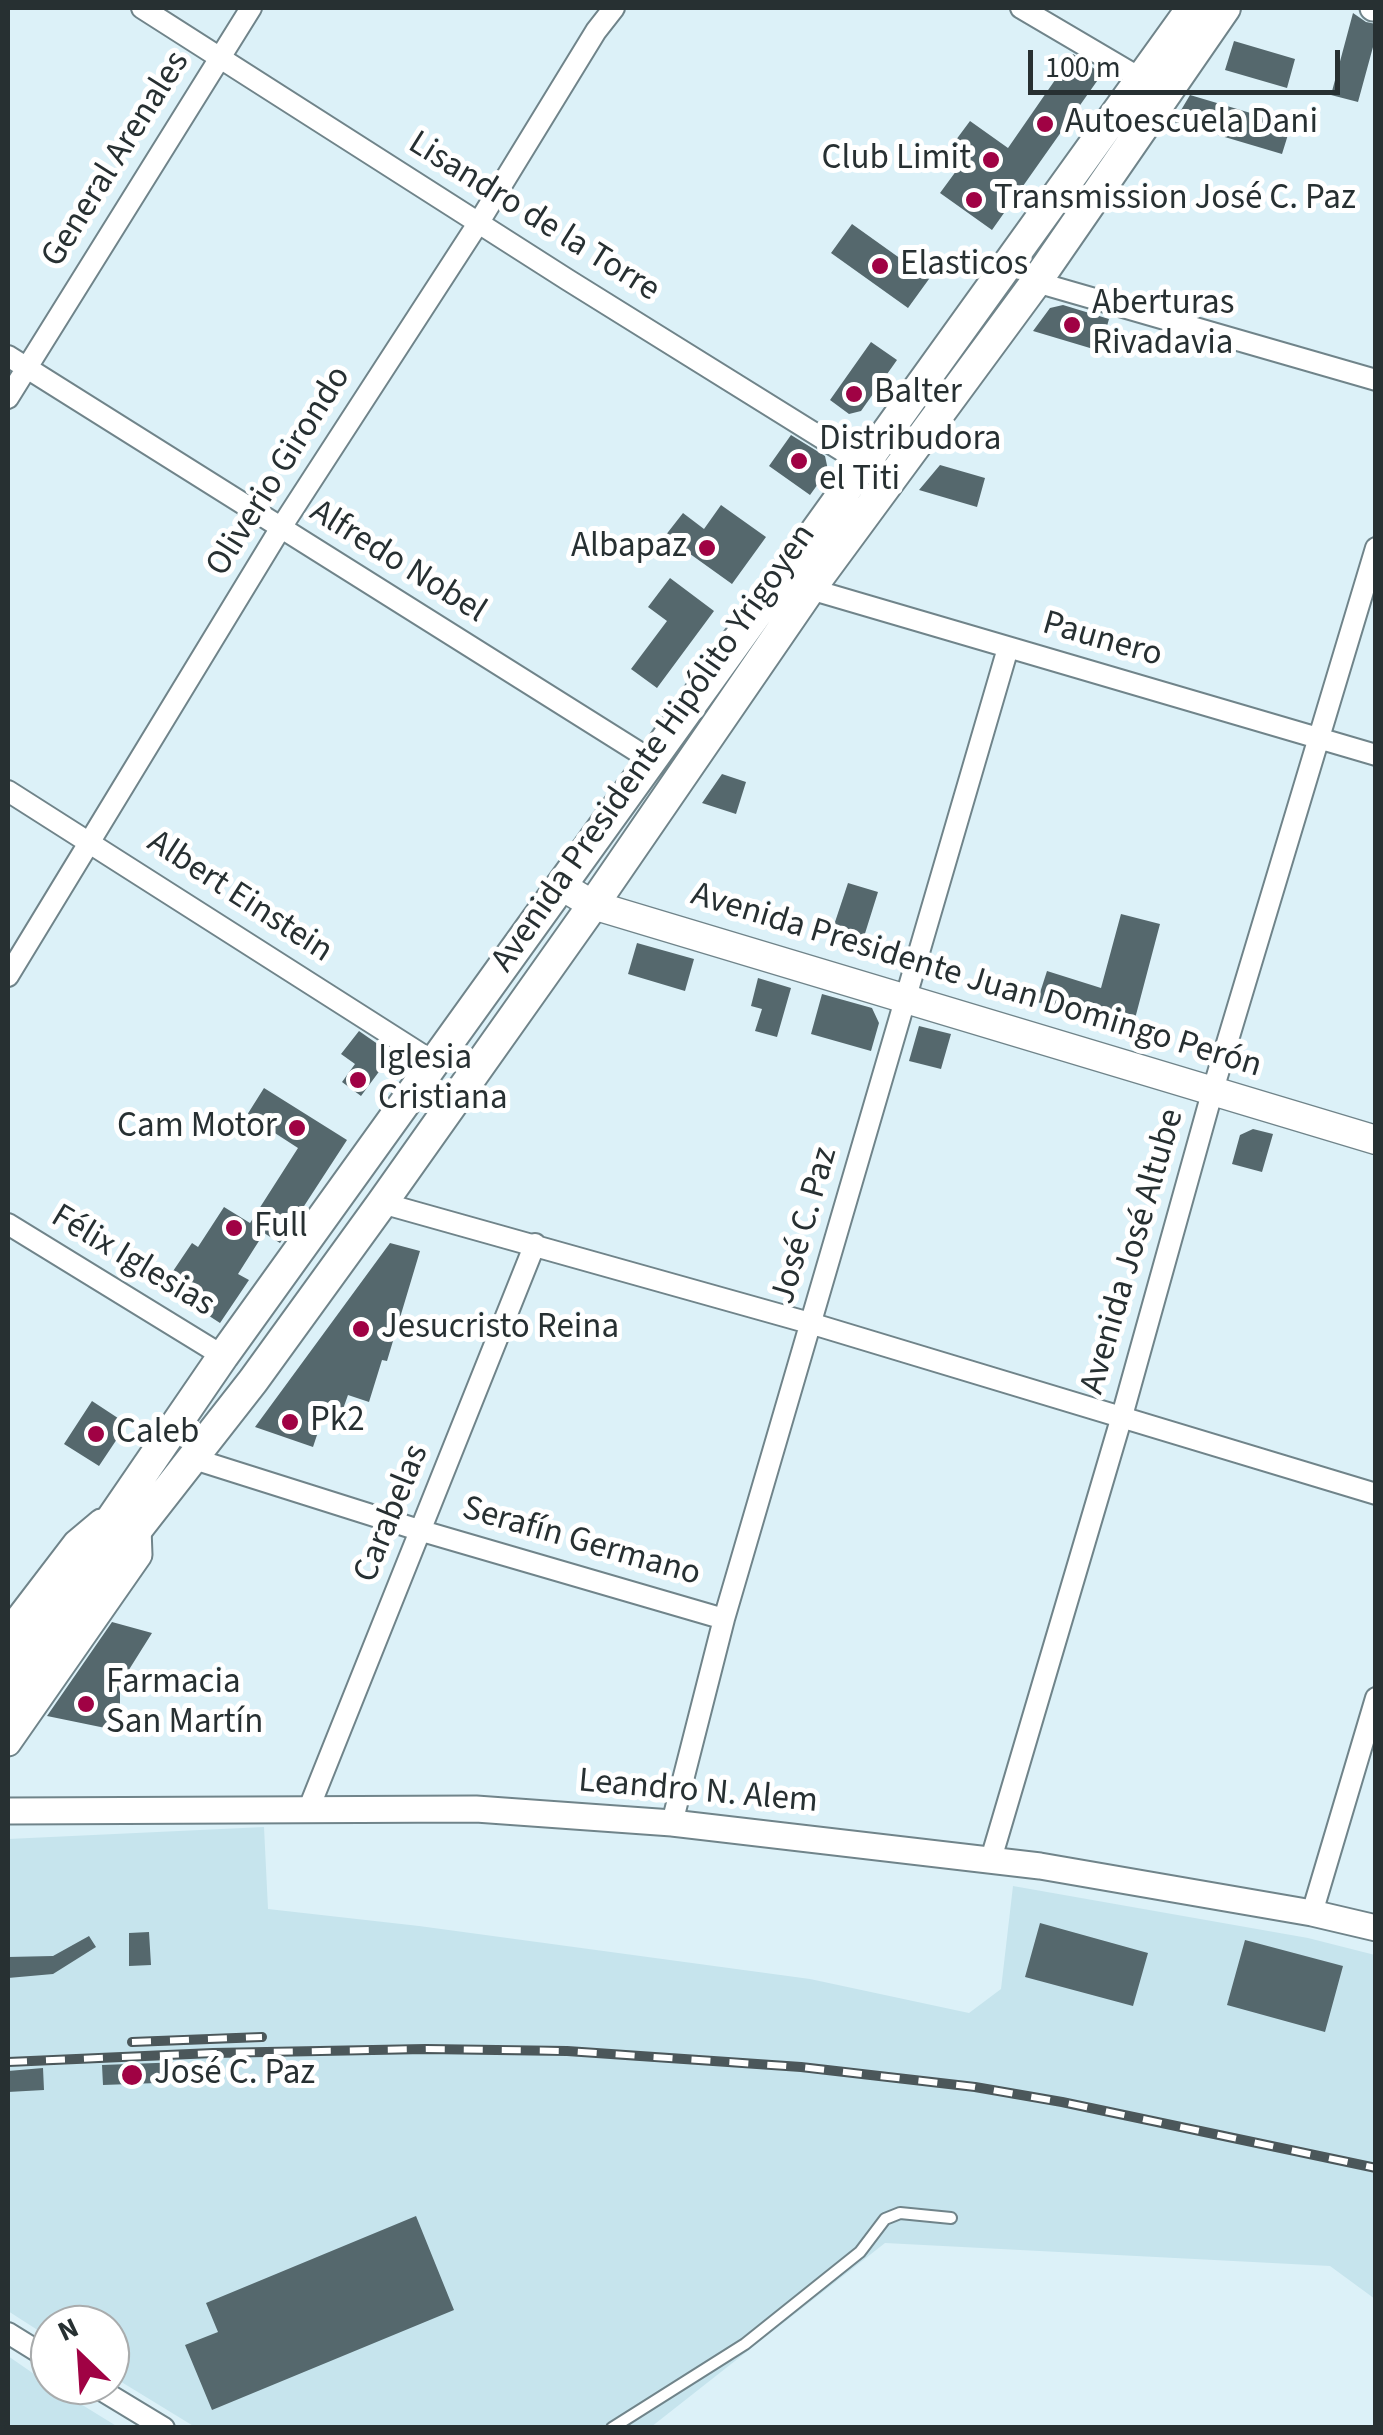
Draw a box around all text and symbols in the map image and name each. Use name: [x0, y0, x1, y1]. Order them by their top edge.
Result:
scale bar: [1033, 30, 1346, 92]
street label: General Arenales: [34, 44, 200, 276]
text: 100 m: [1045, 46, 1121, 89]
place label: Autoescuela Dani: [1065, 103, 1318, 145]
marker: Autoescuela Dani: [1034, 113, 1056, 135]
street label: Lisandro de la Torre: [400, 124, 666, 312]
place label: Club Limit: [822, 139, 971, 181]
marker: Club Limit: [980, 149, 1002, 171]
place label: Transmission José C. Paz: [994, 179, 1356, 221]
marker: Transmission José C. Paz: [963, 189, 985, 211]
place label: Elasticos: [900, 245, 1028, 287]
marker: Elasticos: [869, 255, 891, 277]
place label: Aberturas Rivadavia: [1092, 284, 1234, 366]
marker: Aberturas Rivadavia: [1061, 314, 1083, 336]
street label: Oliverio Girondo: [199, 359, 361, 585]
place label: Balter: [874, 373, 962, 415]
marker: Balter: [843, 383, 865, 405]
place label: Distribudora el Titi: [819, 420, 1001, 502]
marker: Distribudora el Titi: [788, 450, 810, 472]
street label: Alfredo Nobel: [301, 492, 493, 634]
street label: Avenida Presidente Hipólito Yrigoyen: [484, 517, 826, 981]
place label: Albapaz: [571, 527, 687, 569]
marker: Albapaz: [696, 537, 718, 559]
street label: Paunero: [1037, 604, 1167, 678]
street label: Albert Einstein: [139, 823, 339, 973]
street label: Avenida Presidente Juan Domingo Perón: [686, 875, 1266, 1089]
place label: Iglesia Cristiana: [378, 1039, 508, 1121]
marker: Iglesia Cristiana: [347, 1069, 369, 1091]
street label: Avenida José Altube: [1073, 1105, 1195, 1399]
place label: Cam Motor: [117, 1107, 277, 1149]
marker: Cam Motor: [286, 1117, 308, 1139]
street label: José C. Paz: [764, 1143, 848, 1309]
street label: Félix Iglesias: [43, 1197, 221, 1327]
place label: Full: [254, 1207, 308, 1249]
marker: Full: [223, 1217, 245, 1239]
place label: Jesucristo Reina: [381, 1308, 619, 1350]
marker: Jesucristo Reina: [350, 1318, 372, 1340]
place label: Pk2: [310, 1401, 365, 1443]
marker: Pk2: [279, 1411, 301, 1433]
place label: Caleb: [116, 1413, 199, 1455]
marker: Caleb: [85, 1423, 107, 1445]
street label: Carabelas: [346, 1439, 440, 1589]
street label: Serafín Germano: [457, 1489, 705, 1597]
place label: Farmacia San Martín: [106, 1663, 263, 1745]
marker: Farmacia San Martín: [75, 1693, 97, 1715]
street label: Leandro N. Alem: [577, 1762, 819, 1824]
place label: José C. Paz: [154, 2054, 315, 2096]
marker: José C. Paz: [119, 2062, 145, 2088]
north arrow: [30, 2305, 130, 2405]
text: N: [51, 2308, 85, 2352]

